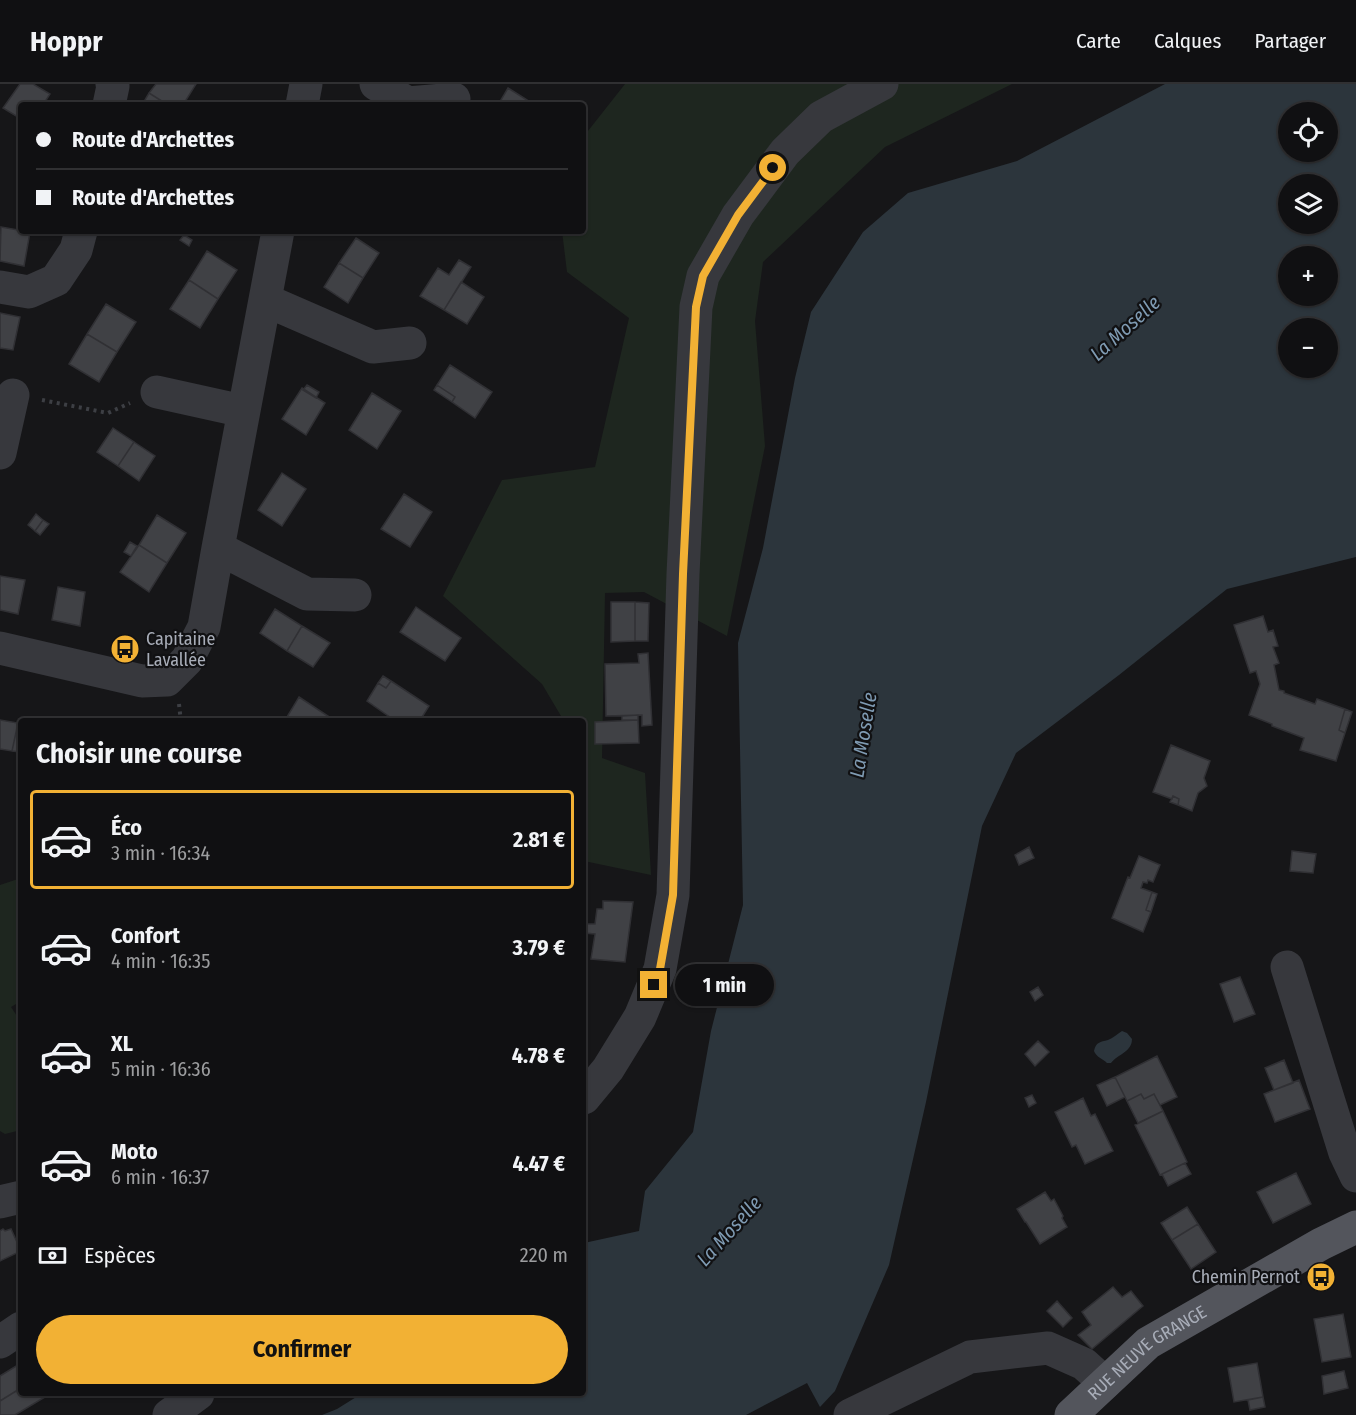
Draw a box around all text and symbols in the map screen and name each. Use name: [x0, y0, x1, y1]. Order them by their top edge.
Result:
text: Hoppr: [30, 25, 102, 58]
text: Carte: [1076, 28, 1121, 54]
text: Calques: [1154, 28, 1221, 54]
text: Partager: [1254, 28, 1326, 54]
map controls: [1278, 102, 1338, 378]
button: locate: [1278, 102, 1338, 162]
text: Route d'Archettes: [72, 126, 234, 153]
route start: [759, 154, 786, 181]
button: layers: [1278, 174, 1338, 234]
text: Route d'Archettes: [72, 184, 234, 211]
button: +: [1278, 246, 1338, 306]
water label: La Moselle: [1085, 290, 1165, 366]
button: −: [1278, 318, 1338, 378]
place label: Capitaine Lavallée: [146, 628, 215, 671]
bus stop icon: Capitaine Lavallée: [109, 633, 141, 665]
water label: La Moselle: [844, 690, 882, 779]
text: Choisir une course: [36, 738, 242, 770]
icon: car: [39, 813, 93, 867]
text: Éco: [111, 814, 142, 841]
text: 2.81 €: [513, 826, 565, 853]
text: 3 min · 16:34: [111, 841, 210, 865]
icon: car: [39, 921, 93, 975]
text: Confort: [111, 922, 180, 949]
text: 3.79 €: [513, 934, 565, 961]
text: 4 min · 16:35: [111, 949, 210, 973]
callout: 1 min: [675, 964, 774, 1006]
route end: [640, 971, 667, 998]
text: 1 min: [703, 973, 746, 997]
icon: car: [39, 1029, 93, 1083]
text: XL: [111, 1030, 133, 1057]
text: 4.78 €: [512, 1042, 565, 1069]
text: 5 min · 16:36: [111, 1057, 211, 1081]
icon: car: [39, 1137, 93, 1191]
text: Moto: [111, 1138, 158, 1165]
text: 4.47 €: [513, 1150, 565, 1177]
text: 6 min · 16:37: [111, 1165, 209, 1189]
water label: La Moselle: [691, 1191, 767, 1271]
icon: cash: [36, 1239, 69, 1272]
text: Espèces: [84, 1242, 155, 1269]
text: 220 m: [520, 1243, 568, 1267]
bus stop icon: Chemin Pernot: [1305, 1261, 1337, 1293]
place label: Chemin Pernot: [1192, 1266, 1300, 1288]
street label: RUE NEUVE GRANGE: [1083, 1301, 1210, 1405]
button: Confirmer: [36, 1315, 568, 1384]

